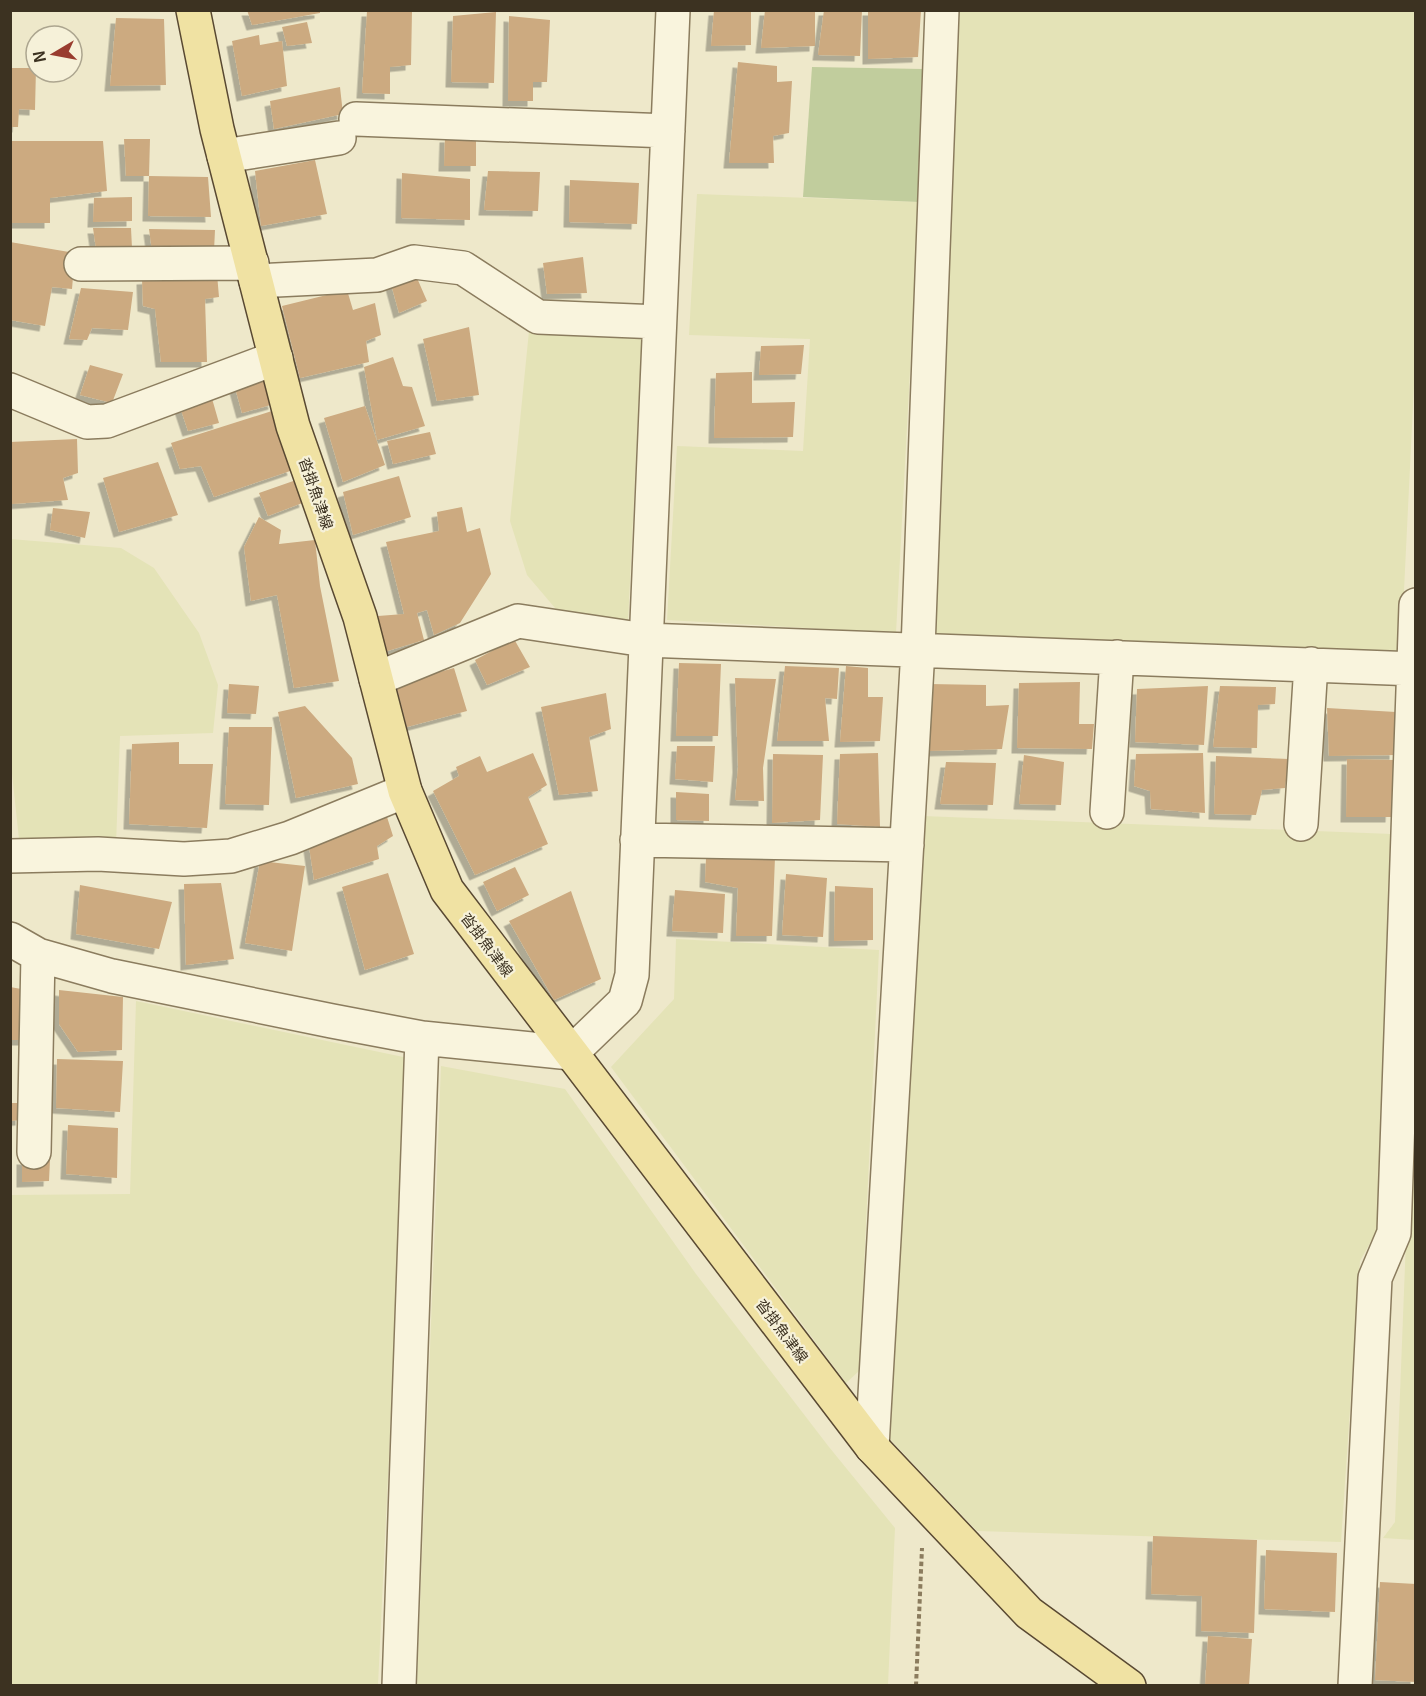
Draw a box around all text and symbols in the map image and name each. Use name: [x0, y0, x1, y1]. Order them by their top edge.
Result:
north arrow: [24, 24, 84, 84]
text: N: [25, 49, 51, 65]
street label: 沓掛魚津線: [295, 454, 339, 532]
street label: 沓掛魚津線: [457, 908, 519, 980]
street label: 沓掛魚津線: [752, 1294, 814, 1366]

